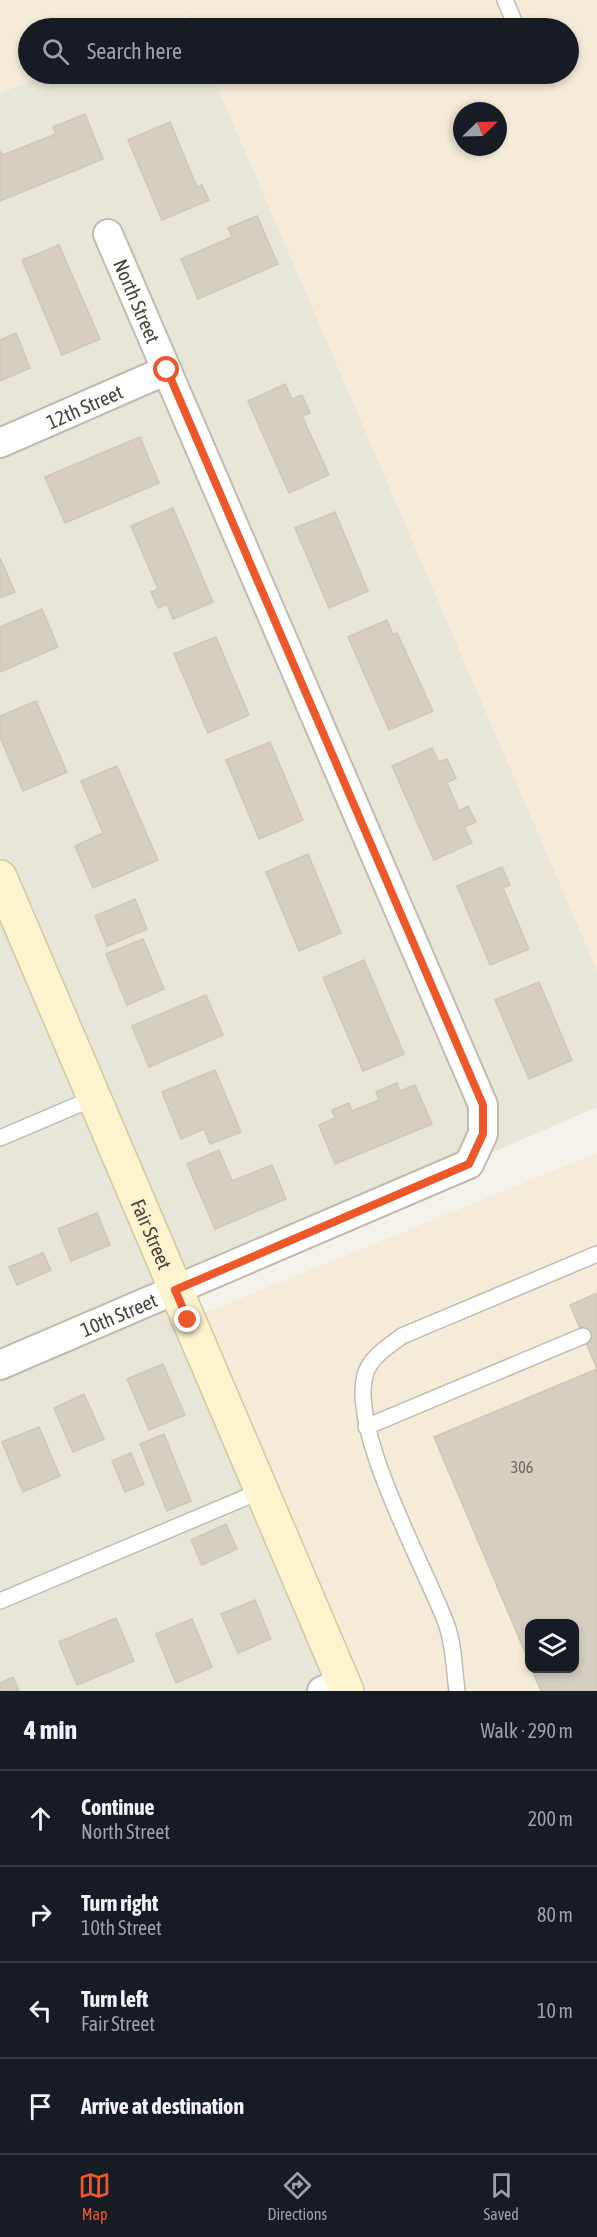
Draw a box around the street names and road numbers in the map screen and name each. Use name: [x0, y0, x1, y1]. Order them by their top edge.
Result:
street label: North Street: [109, 256, 165, 347]
street label: 12th Street: [43, 379, 126, 433]
street label: Fair Street: [127, 1195, 177, 1273]
street label: 10th Street: [77, 1288, 161, 1341]

